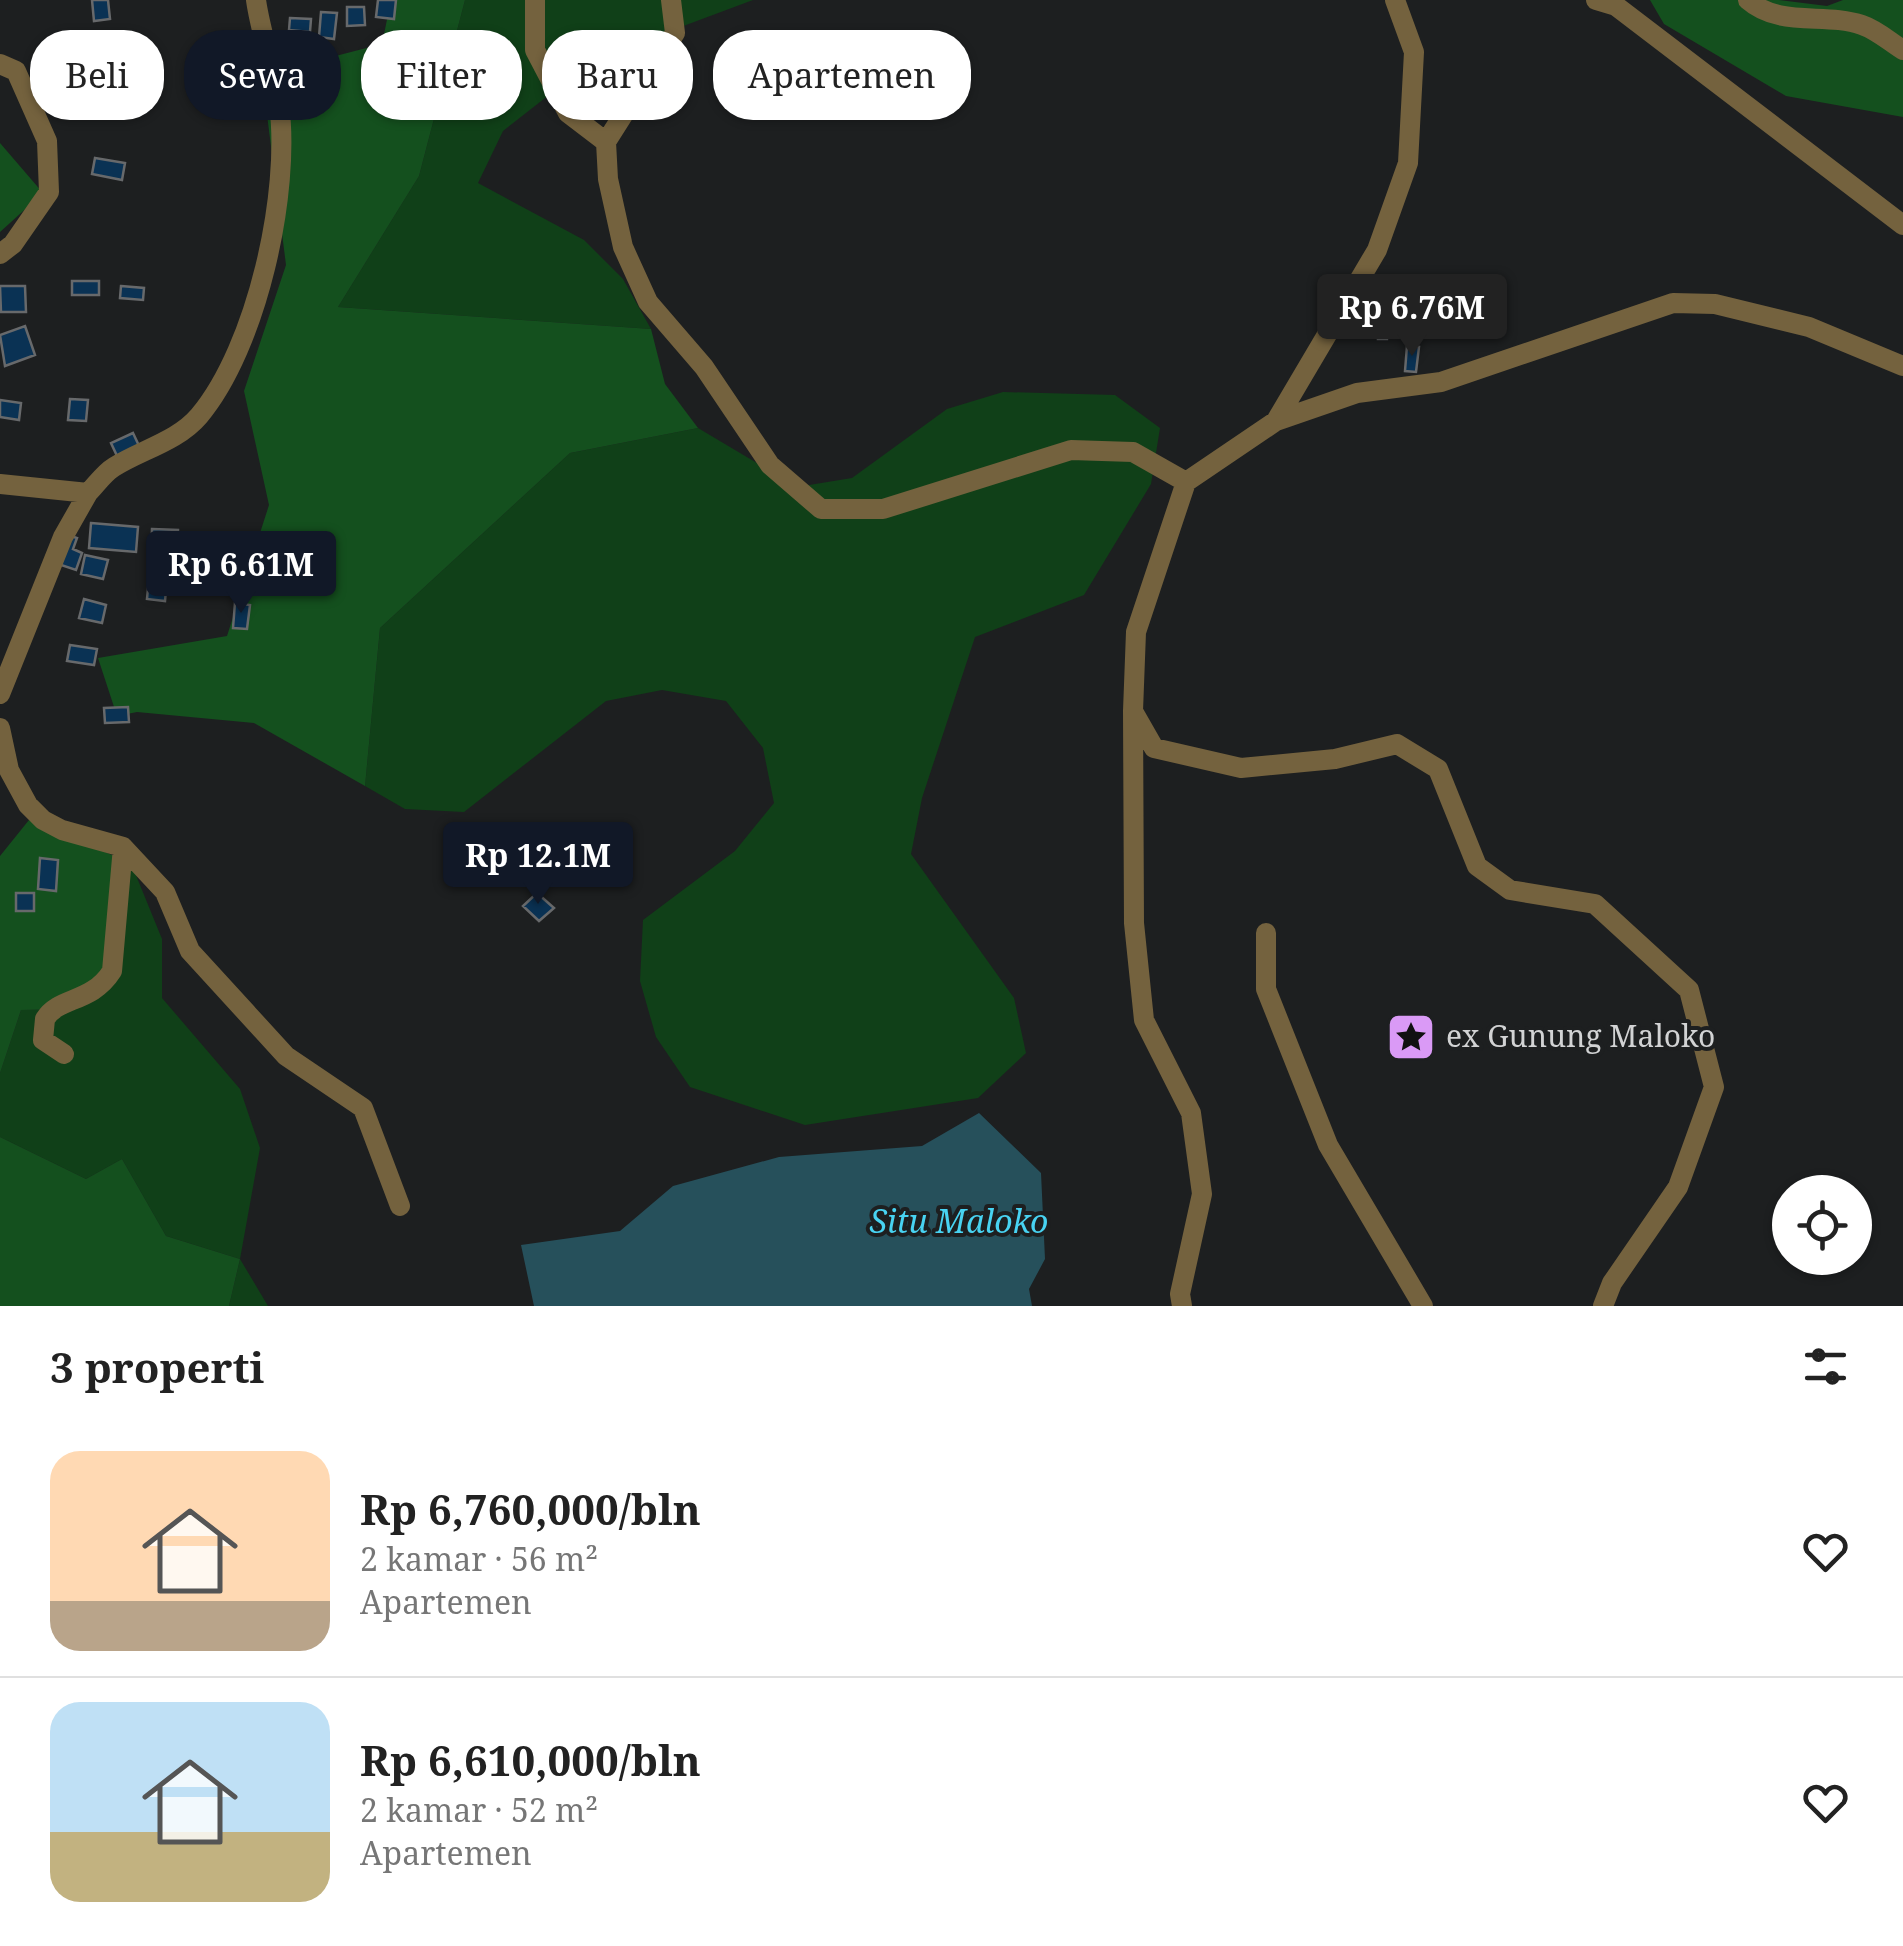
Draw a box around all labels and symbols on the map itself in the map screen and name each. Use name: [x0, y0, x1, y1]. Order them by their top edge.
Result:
pin: Rp 6.76M: [1309, 274, 1515, 359]
pin: Rp 6.61M: [138, 531, 344, 616]
pin: Rp 12.1M: [435, 822, 641, 907]
place icon: ex Gunung Maloko: [1385, 1011, 1437, 1063]
place label: ex Gunung Maloko: [1446, 1015, 1715, 1056]
water label: Situ Maloko: [870, 1199, 1048, 1242]

